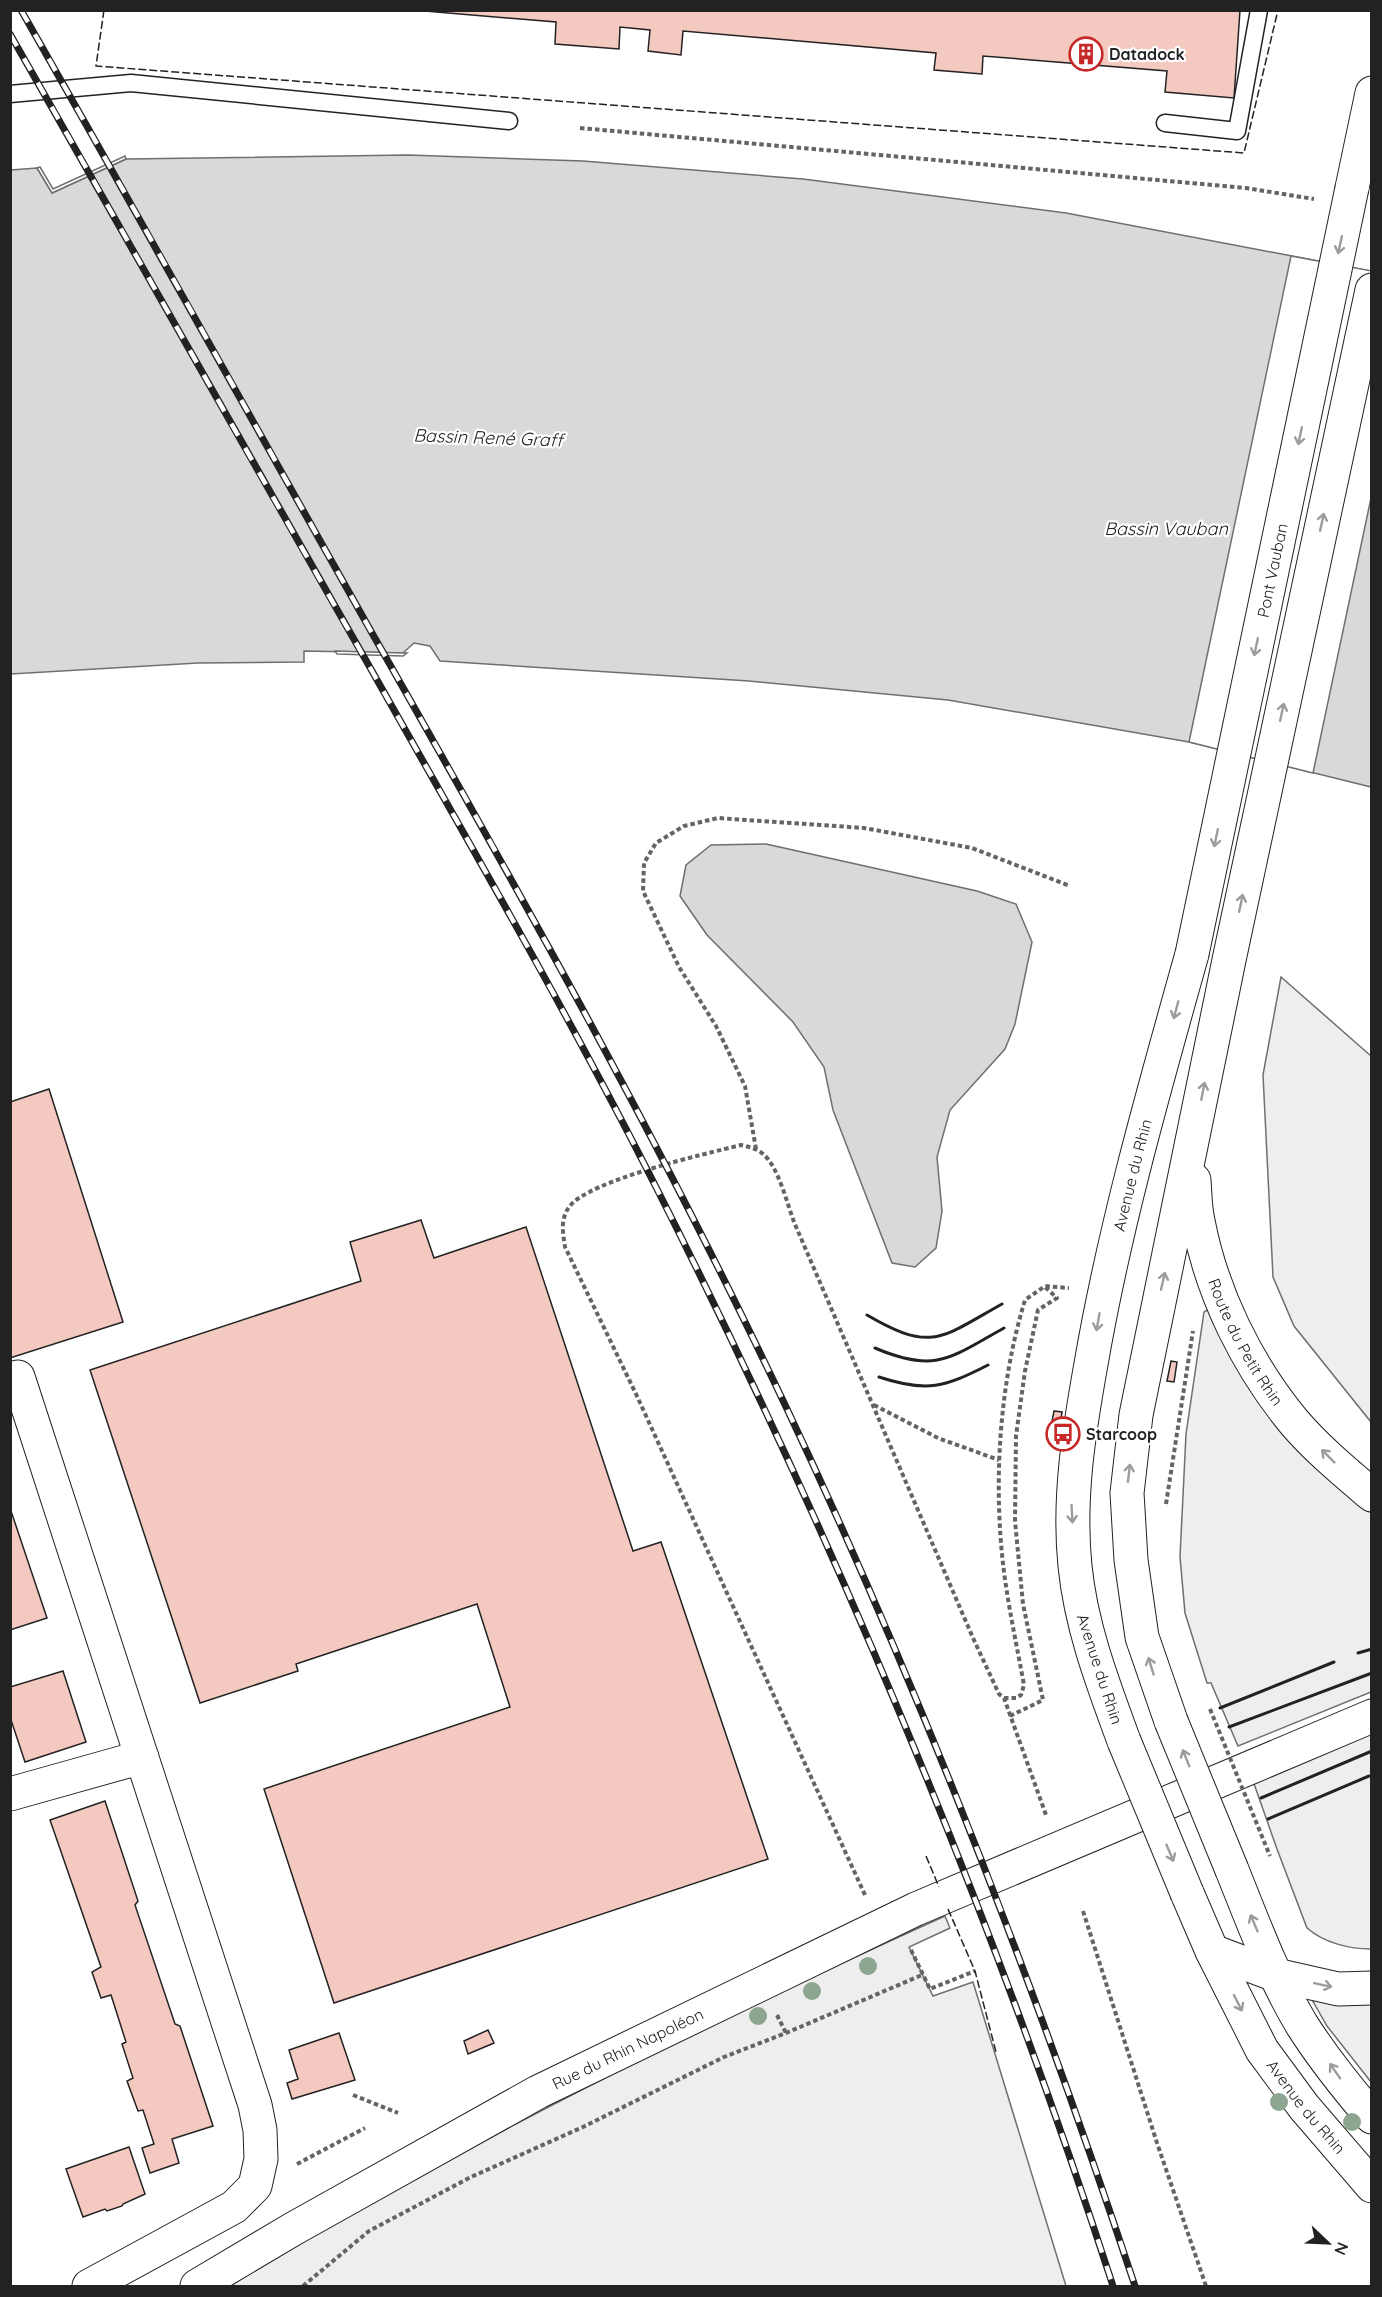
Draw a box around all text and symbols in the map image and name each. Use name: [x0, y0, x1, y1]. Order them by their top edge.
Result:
building icon: Datadock: [1068, 36, 1104, 72]
place label: Datadock: [1109, 44, 1185, 64]
one-way arrow: [1334, 235, 1345, 254]
water label: Bassin René Graff: [413, 423, 566, 452]
one-way arrow: [1294, 425, 1305, 445]
one-way arrow: [1317, 512, 1329, 531]
water label: Bassin Vauban: [1104, 517, 1228, 540]
street label: Pont Vauban: [1253, 521, 1292, 619]
one-way arrow: [1250, 637, 1261, 656]
one-way arrow: [1277, 703, 1288, 723]
one-way arrow: [1210, 828, 1221, 847]
one-way arrow: [1236, 894, 1247, 913]
one-way arrow: [1170, 1000, 1181, 1019]
one-way arrow: [1198, 1081, 1209, 1101]
street label: Avenue du Rhin: [1109, 1117, 1156, 1233]
one-way arrow: [1157, 1272, 1169, 1291]
street label: Route du Petit Rhin: [1204, 1276, 1288, 1409]
one-way arrow: [1093, 1311, 1104, 1331]
bus stop icon: Starcoop: [1045, 1416, 1081, 1452]
place label: Starcoop: [1086, 1424, 1157, 1444]
one-way arrow: [1320, 1449, 1335, 1463]
one-way arrow: [1124, 1464, 1135, 1484]
one-way arrow: [1067, 1504, 1078, 1524]
street label: Avenue du Rhin: [1073, 1611, 1127, 1727]
one-way arrow: [1145, 1657, 1156, 1676]
one-way arrow: [1180, 1749, 1191, 1768]
one-way arrow: [1165, 1843, 1176, 1862]
one-way arrow: [1248, 1914, 1259, 1933]
one-way arrow: [1314, 1980, 1333, 1992]
one-way arrow: [1233, 1993, 1244, 2011]
street label: Rue du Rhin Napoléon: [549, 2003, 707, 2094]
street label: Avenue du Rhin: [1262, 2056, 1350, 2158]
one-way arrow: [1329, 2064, 1341, 2080]
north arrow: [1298, 2213, 1358, 2273]
text: N: [1330, 2240, 1353, 2258]

